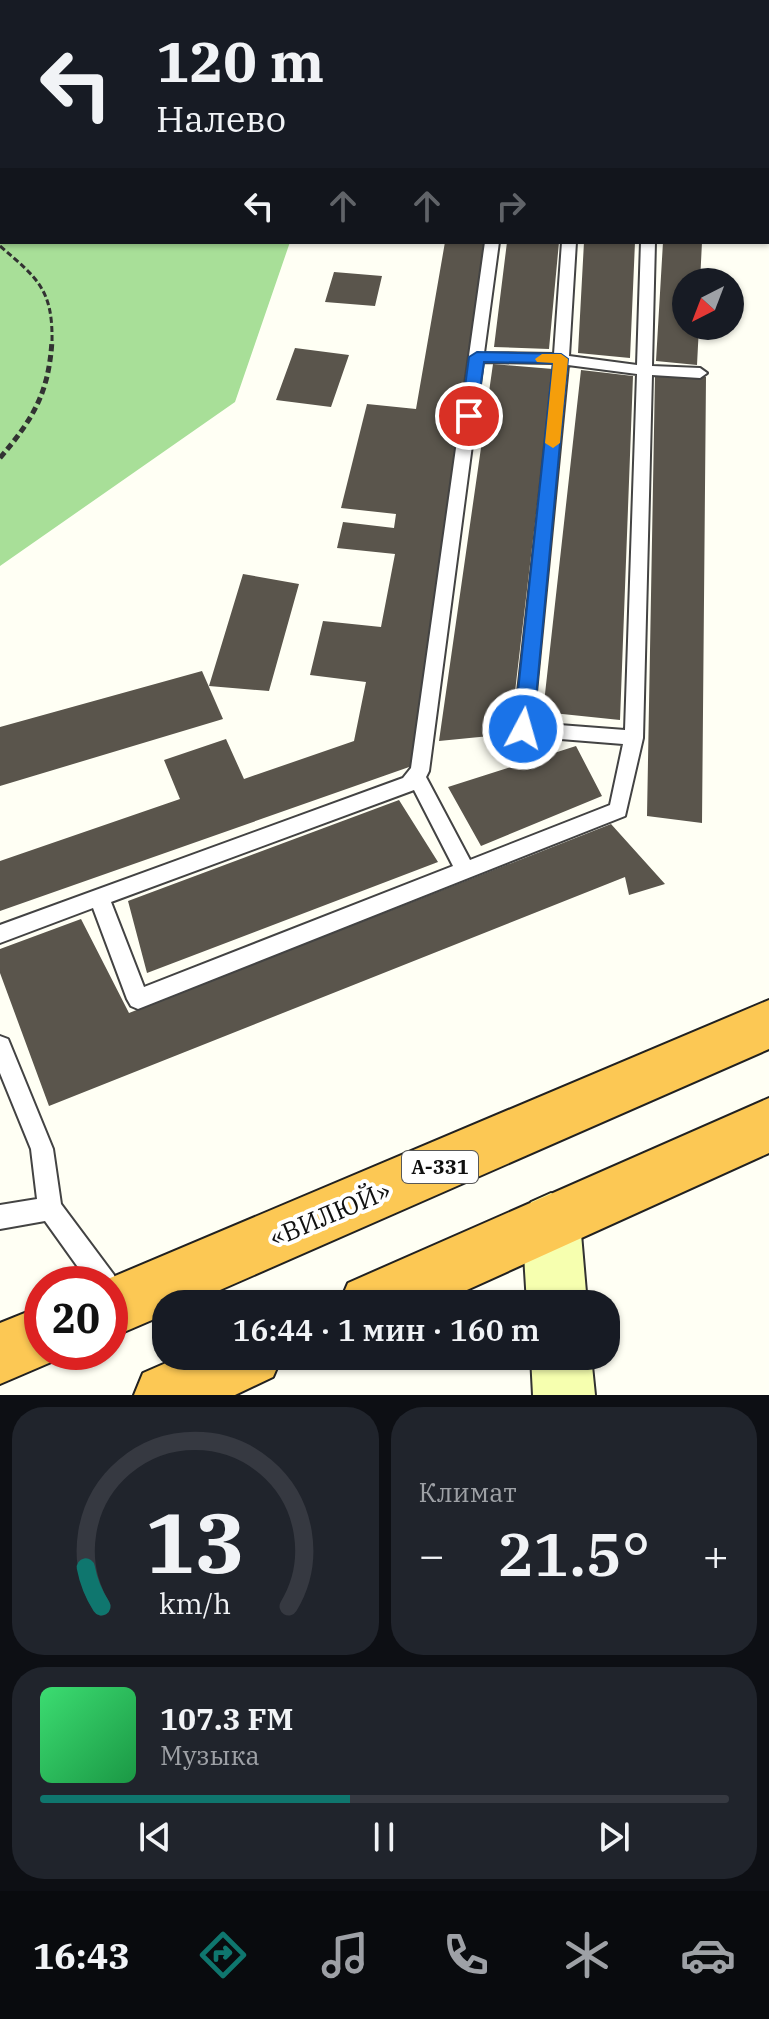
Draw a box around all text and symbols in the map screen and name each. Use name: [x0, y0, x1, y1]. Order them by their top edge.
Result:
text: 120 m: [156, 25, 324, 97]
icon: left: [24, 32, 128, 136]
text: Налево: [156, 95, 286, 142]
icon: left: [237, 184, 281, 228]
icon: ahead: [321, 184, 365, 228]
icon: ahead: [405, 184, 449, 228]
icon: right: [489, 184, 533, 228]
north arrow: [672, 268, 744, 340]
map controls: [672, 268, 744, 340]
pin: [435, 382, 503, 450]
icon: arrive: [447, 394, 491, 438]
position arrow: [481, 687, 565, 771]
road number: А-331: [402, 1151, 478, 1183]
street label: «ВИЛЮЙ»: [264, 1172, 395, 1254]
speed limit sign: 20: [24, 1266, 128, 1370]
text: 16:44 · 1 мин · 160 m: [232, 1310, 540, 1349]
text: Климат: [419, 1475, 517, 1509]
text: 13: [145, 1488, 245, 1596]
text: 21.5°: [497, 1514, 650, 1593]
text: −: [419, 1526, 445, 1583]
text: +: [703, 1526, 729, 1583]
text: km/h: [159, 1585, 231, 1622]
text: 107.3 FM: [160, 1699, 293, 1738]
text: Музыка: [160, 1738, 260, 1772]
icon: previous: [133, 1815, 177, 1859]
icon: pause: [362, 1815, 406, 1859]
icon: next: [592, 1815, 636, 1859]
icon: directions: [195, 1927, 251, 1983]
icon: music: [317, 1927, 373, 1983]
icon: phone: [438, 1927, 494, 1983]
icon: climate: [559, 1927, 615, 1983]
icon: car: [680, 1927, 736, 1983]
text: 16:43: [33, 1932, 130, 1979]

